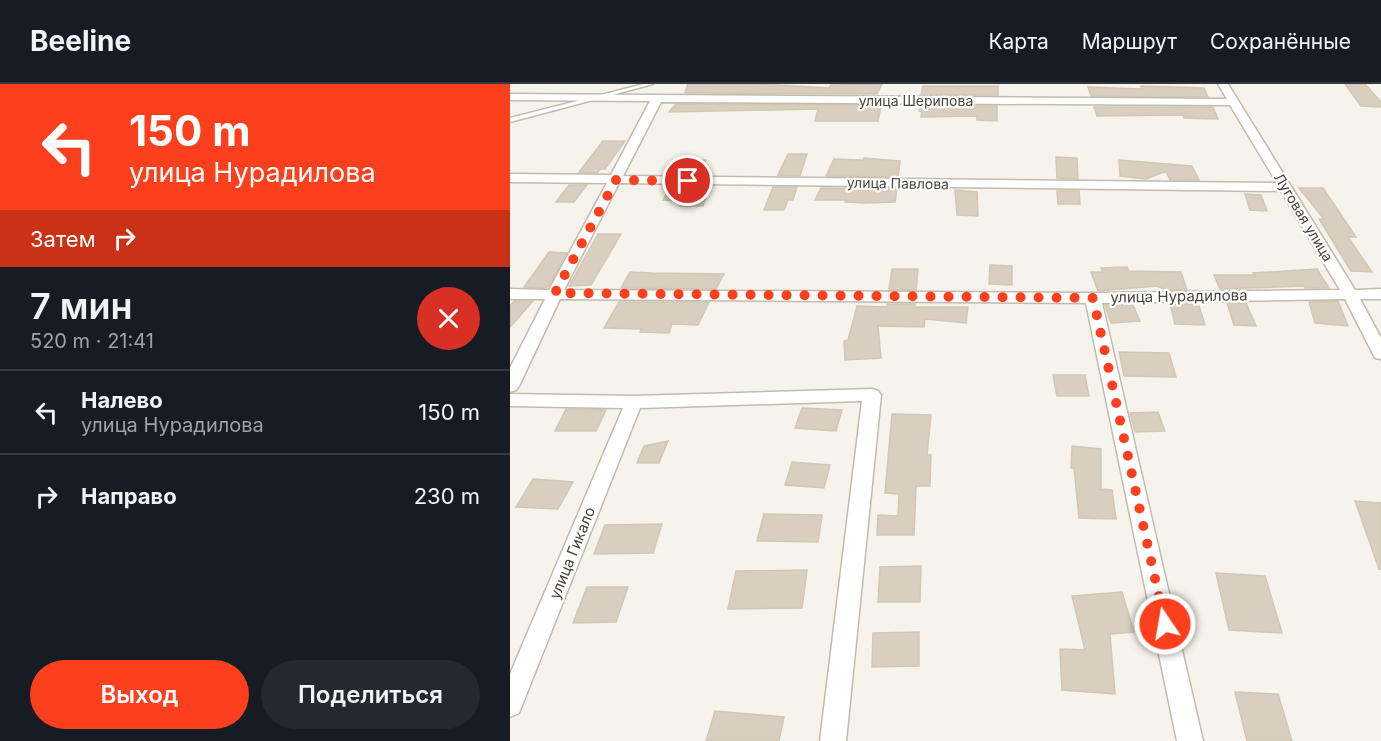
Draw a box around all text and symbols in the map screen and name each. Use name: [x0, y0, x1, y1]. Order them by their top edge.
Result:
text: Beeline: [30, 24, 131, 58]
text: Карта: [988, 29, 1049, 54]
text: Маршрут: [1082, 29, 1177, 54]
text: Сохранённые: [1210, 29, 1351, 54]
street label: улица Шерипова: [859, 92, 973, 109]
text: 150 m: [129, 105, 251, 156]
icon: left: [30, 108, 108, 186]
pin: [662, 155, 713, 206]
text: улица Нурадилова: [129, 156, 376, 189]
icon: arrive: [671, 164, 704, 197]
street label: Луговая улица: [1271, 170, 1337, 264]
street label: улица Павлова: [847, 174, 949, 192]
icon: right: [108, 222, 141, 255]
text: Затем: [30, 226, 96, 252]
text: 7 мин: [30, 284, 133, 328]
street label: улица Нурадилова: [1110, 285, 1248, 307]
button: close: [417, 287, 480, 350]
text: 520 m · 21:41: [30, 329, 154, 353]
text: Налево: [81, 387, 163, 413]
icon: left: [30, 396, 63, 429]
text: 150 m: [418, 399, 480, 425]
text: улица Нурадилова: [81, 413, 264, 437]
icon: right: [30, 480, 63, 513]
text: Направо: [81, 483, 177, 509]
text: 230 m: [414, 483, 480, 509]
street label: улица Гикало: [545, 504, 599, 602]
position arrow: [1133, 592, 1197, 656]
button: Выход: [30, 660, 249, 729]
button: Поделиться: [261, 660, 480, 729]

